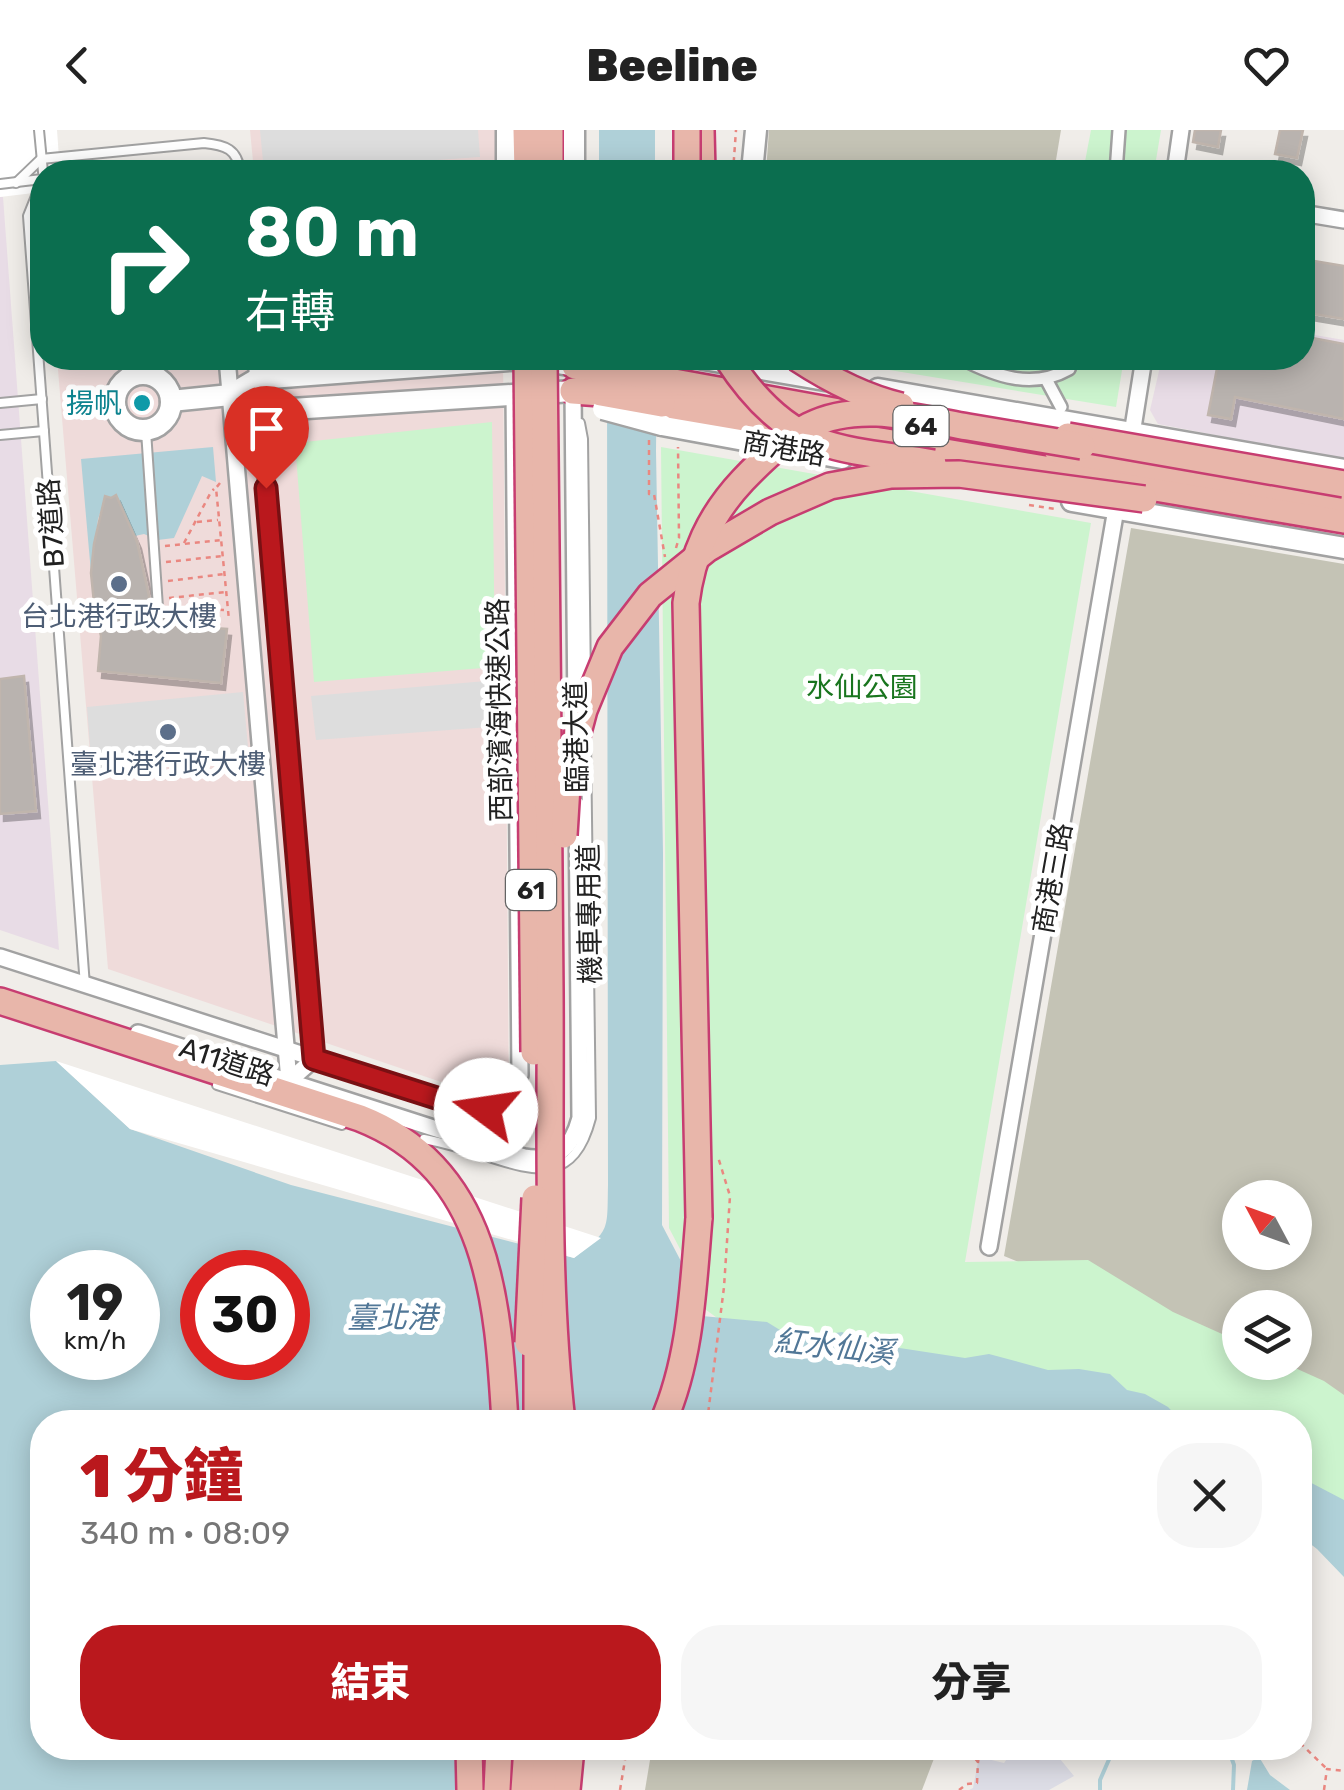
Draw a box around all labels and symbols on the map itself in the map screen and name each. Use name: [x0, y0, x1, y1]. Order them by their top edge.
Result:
pin: [224, 386, 309, 489]
place label: 揚帆: [66, 387, 122, 420]
marker: 揚帆: [131, 392, 153, 414]
road number: 64: [894, 406, 948, 446]
street label: 商港路: [740, 425, 828, 472]
street label: B7道路: [32, 477, 71, 569]
marker: 台北港行政大樓: [108, 573, 130, 595]
street label: 西部濱海快速公路: [481, 598, 518, 822]
place label: 台北港行政大樓: [21, 600, 217, 633]
park label: 水仙公園: [806, 671, 918, 704]
street label: 臨港大道: [559, 681, 594, 793]
marker: 臺北港行政大樓: [157, 721, 179, 743]
place label: 臺北港行政大樓: [70, 748, 266, 781]
street label: 商港三路: [1027, 820, 1078, 936]
street label: 機車專用道: [572, 844, 607, 984]
road number: 61: [506, 870, 556, 910]
street label: A11道路: [175, 1031, 278, 1092]
position arrow: [434, 1058, 538, 1162]
north arrow: [1222, 1180, 1312, 1270]
speed limit sign: 30: [180, 1250, 310, 1380]
water label: 臺北港: [347, 1300, 441, 1336]
water label: 紅水仙溪: [772, 1323, 900, 1372]

